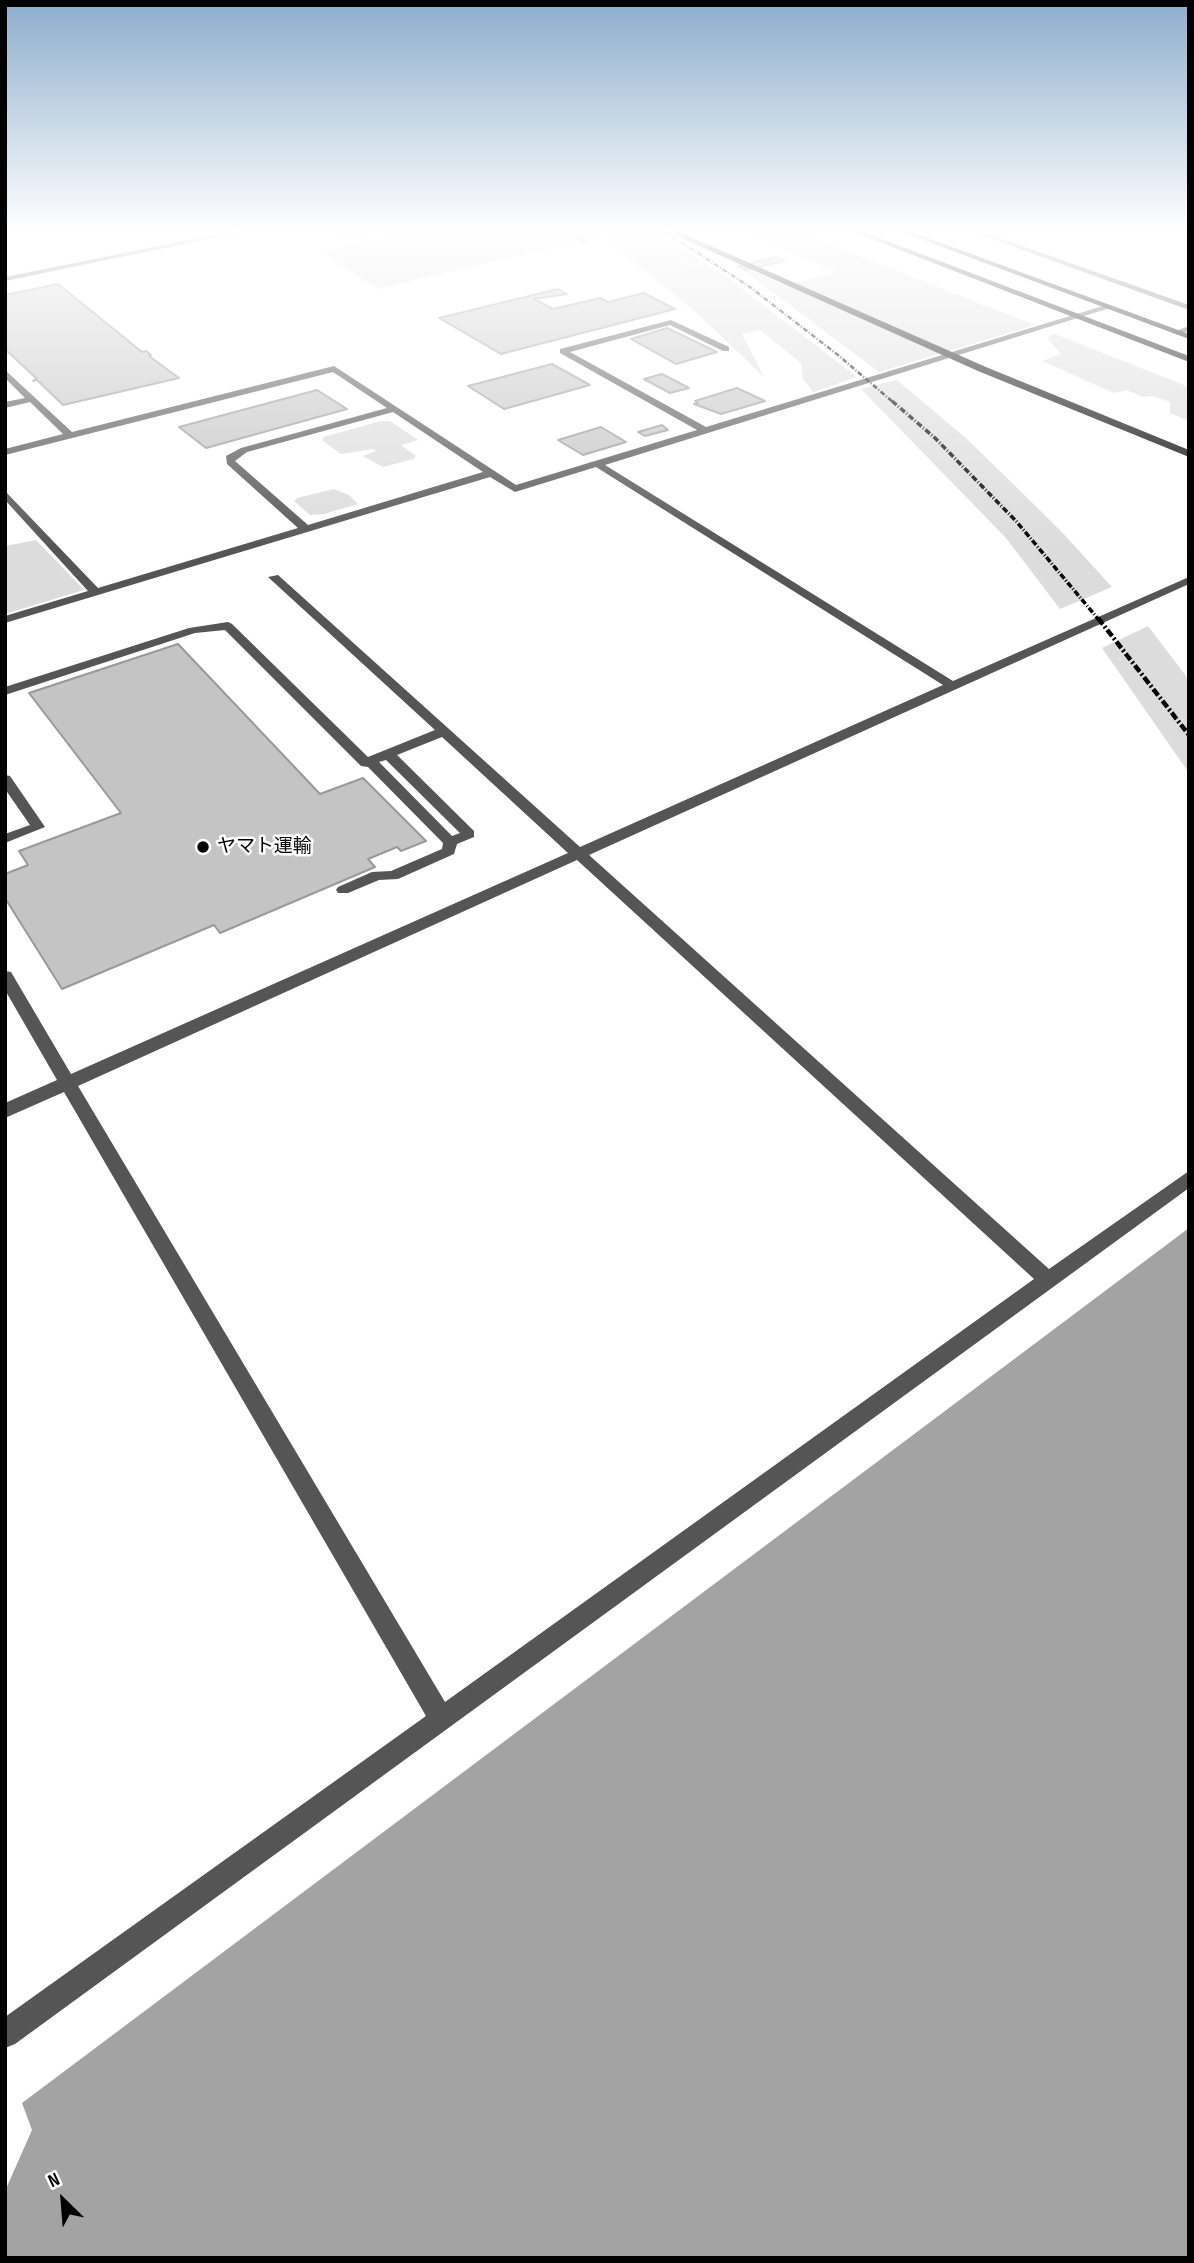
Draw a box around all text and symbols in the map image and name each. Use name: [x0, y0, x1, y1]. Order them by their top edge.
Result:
place label: ヤマト運輸: [217, 836, 312, 858]
marker: ヤマト運輸: [195, 839, 211, 855]
north arrow: [28, 2165, 98, 2235]
text: N: [44, 2168, 63, 2193]

